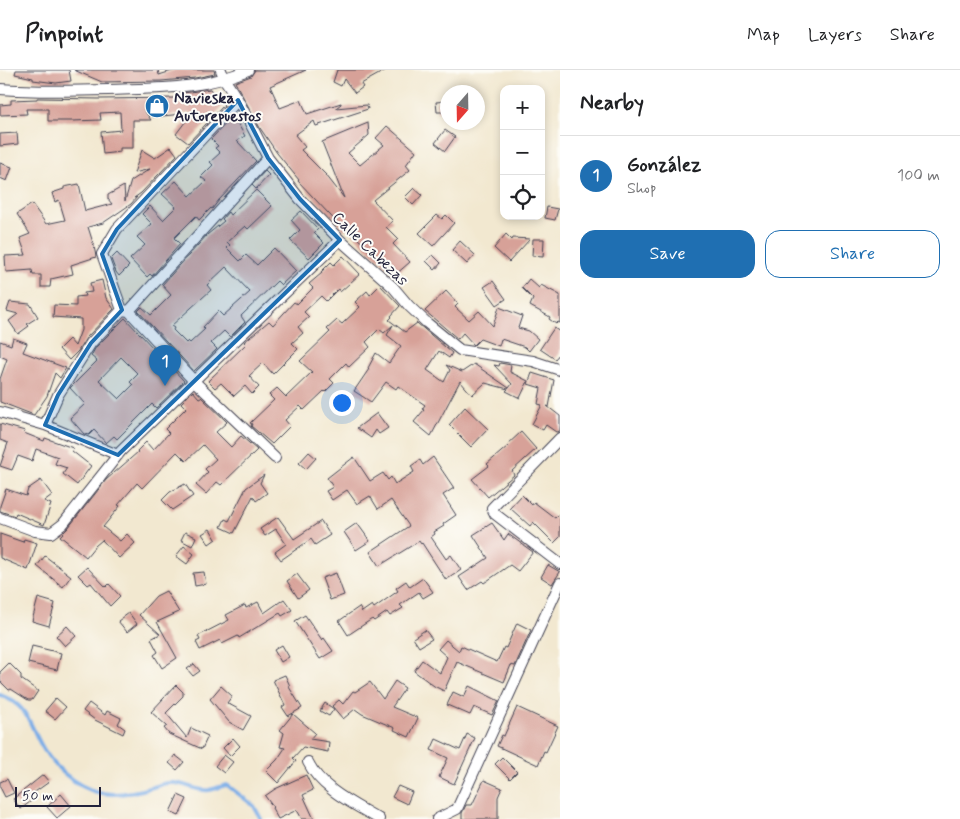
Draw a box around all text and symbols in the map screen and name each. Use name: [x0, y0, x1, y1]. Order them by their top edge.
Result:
text: Pinpoint: [25, 19, 103, 50]
text: Map: [747, 23, 780, 47]
text: Layers: [808, 23, 862, 47]
text: Share: [890, 23, 935, 47]
north arrow: [440, 85, 485, 130]
map controls: [500, 85, 545, 220]
button: +: [500, 85, 545, 130]
place label: Navieska Autorepuestos: [174, 88, 262, 127]
text: Nearby: [580, 89, 644, 117]
shop icon: Navieska Autorepuestos: [144, 93, 170, 119]
button: −: [500, 130, 545, 175]
text: González: [627, 153, 701, 178]
text: 1: [592, 165, 600, 186]
text: 100 m: [897, 165, 940, 186]
button: locate: [500, 175, 545, 220]
text: Shop: [627, 178, 656, 199]
street label: Calle Cabezas: [327, 207, 413, 291]
button: Save: [580, 230, 755, 278]
button: Share: [765, 230, 940, 278]
pin: 1: [149, 345, 181, 386]
your location: [329, 390, 355, 416]
scale bar: [15, 784, 101, 807]
text: 50 m: [22, 787, 53, 805]

